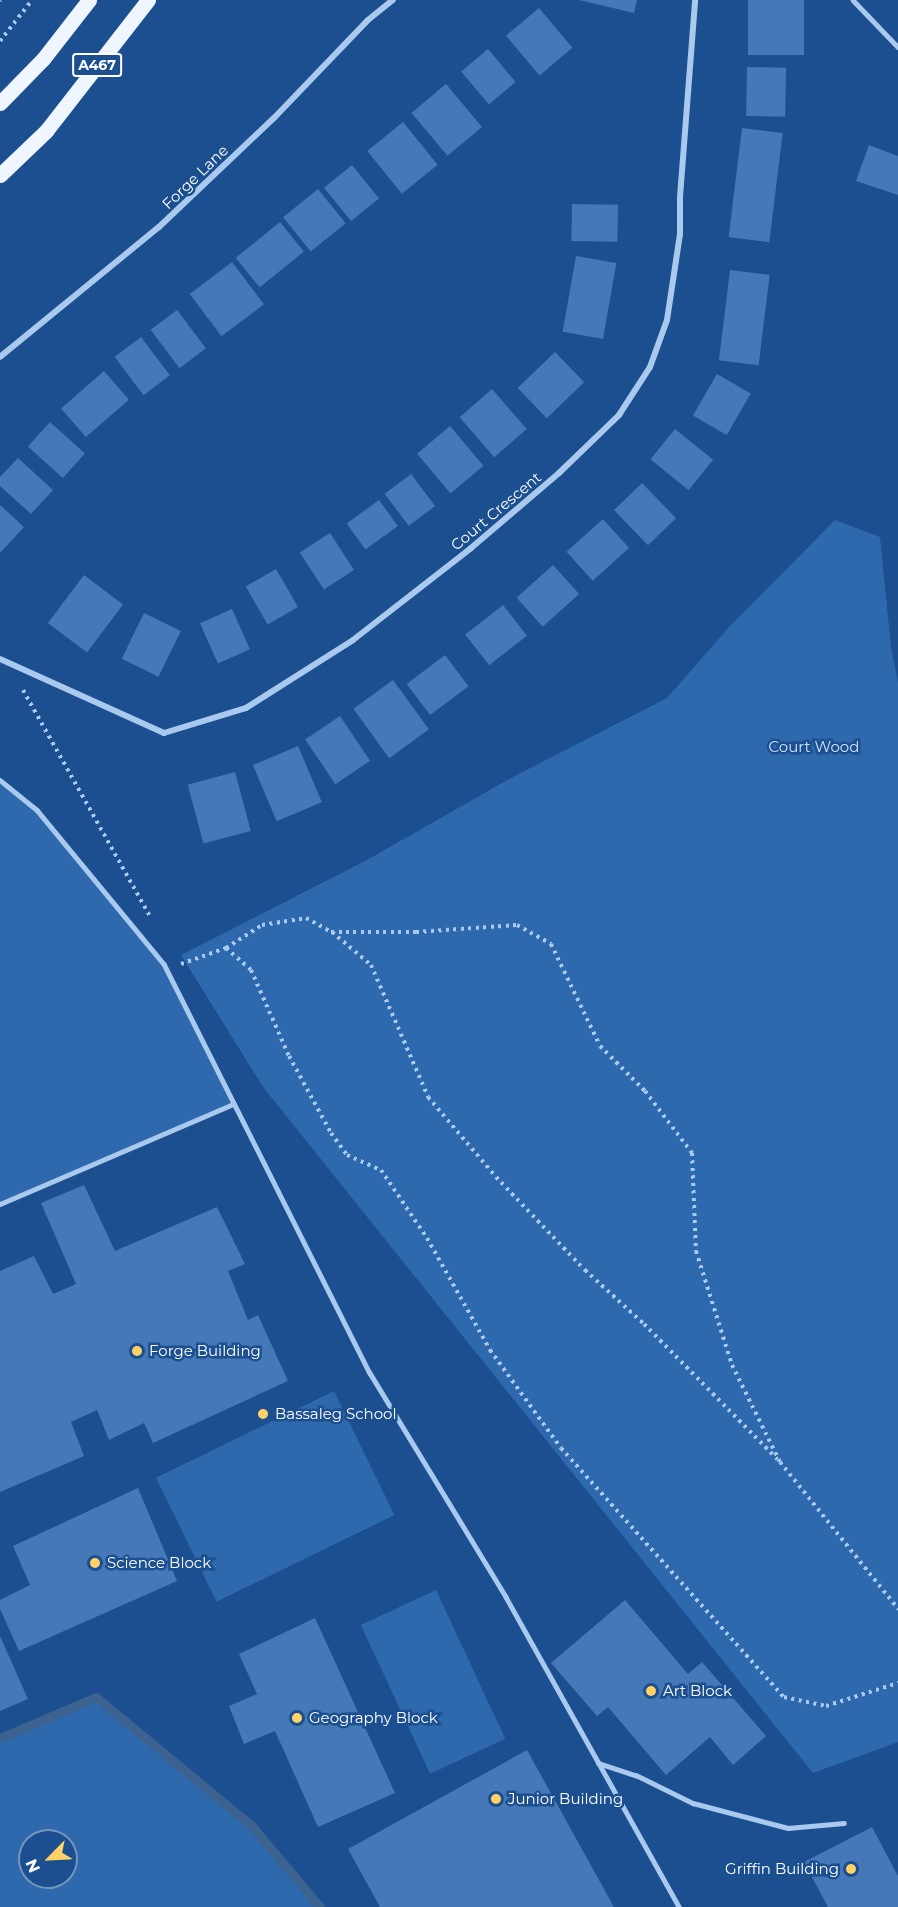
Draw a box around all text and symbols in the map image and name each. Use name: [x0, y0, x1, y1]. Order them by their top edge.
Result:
road number: A467: [72, 54, 122, 76]
street label: Forge Lane: [158, 141, 232, 213]
street label: Court Crescent: [447, 468, 545, 554]
park label: Court Wood: [769, 738, 859, 756]
place label: Forge Building: [149, 1342, 261, 1360]
marker: Forge Building: [130, 1344, 144, 1358]
place label: Bassaleg School: [275, 1405, 396, 1423]
marker: Bassaleg School: [256, 1407, 270, 1421]
place label: Science Block: [107, 1554, 211, 1572]
marker: Science Block: [88, 1556, 102, 1570]
place label: Art Block: [663, 1682, 732, 1700]
marker: Art Block: [644, 1684, 658, 1698]
place label: Geography Block: [309, 1709, 438, 1727]
marker: Geography Block: [290, 1711, 304, 1725]
place label: Junior Building: [508, 1790, 623, 1808]
marker: Junior Building: [489, 1792, 503, 1806]
north arrow: [18, 1829, 78, 1889]
text: N: [22, 1856, 44, 1875]
place label: Griffin Building: [725, 1860, 839, 1878]
marker: Griffin Building: [844, 1862, 858, 1876]

